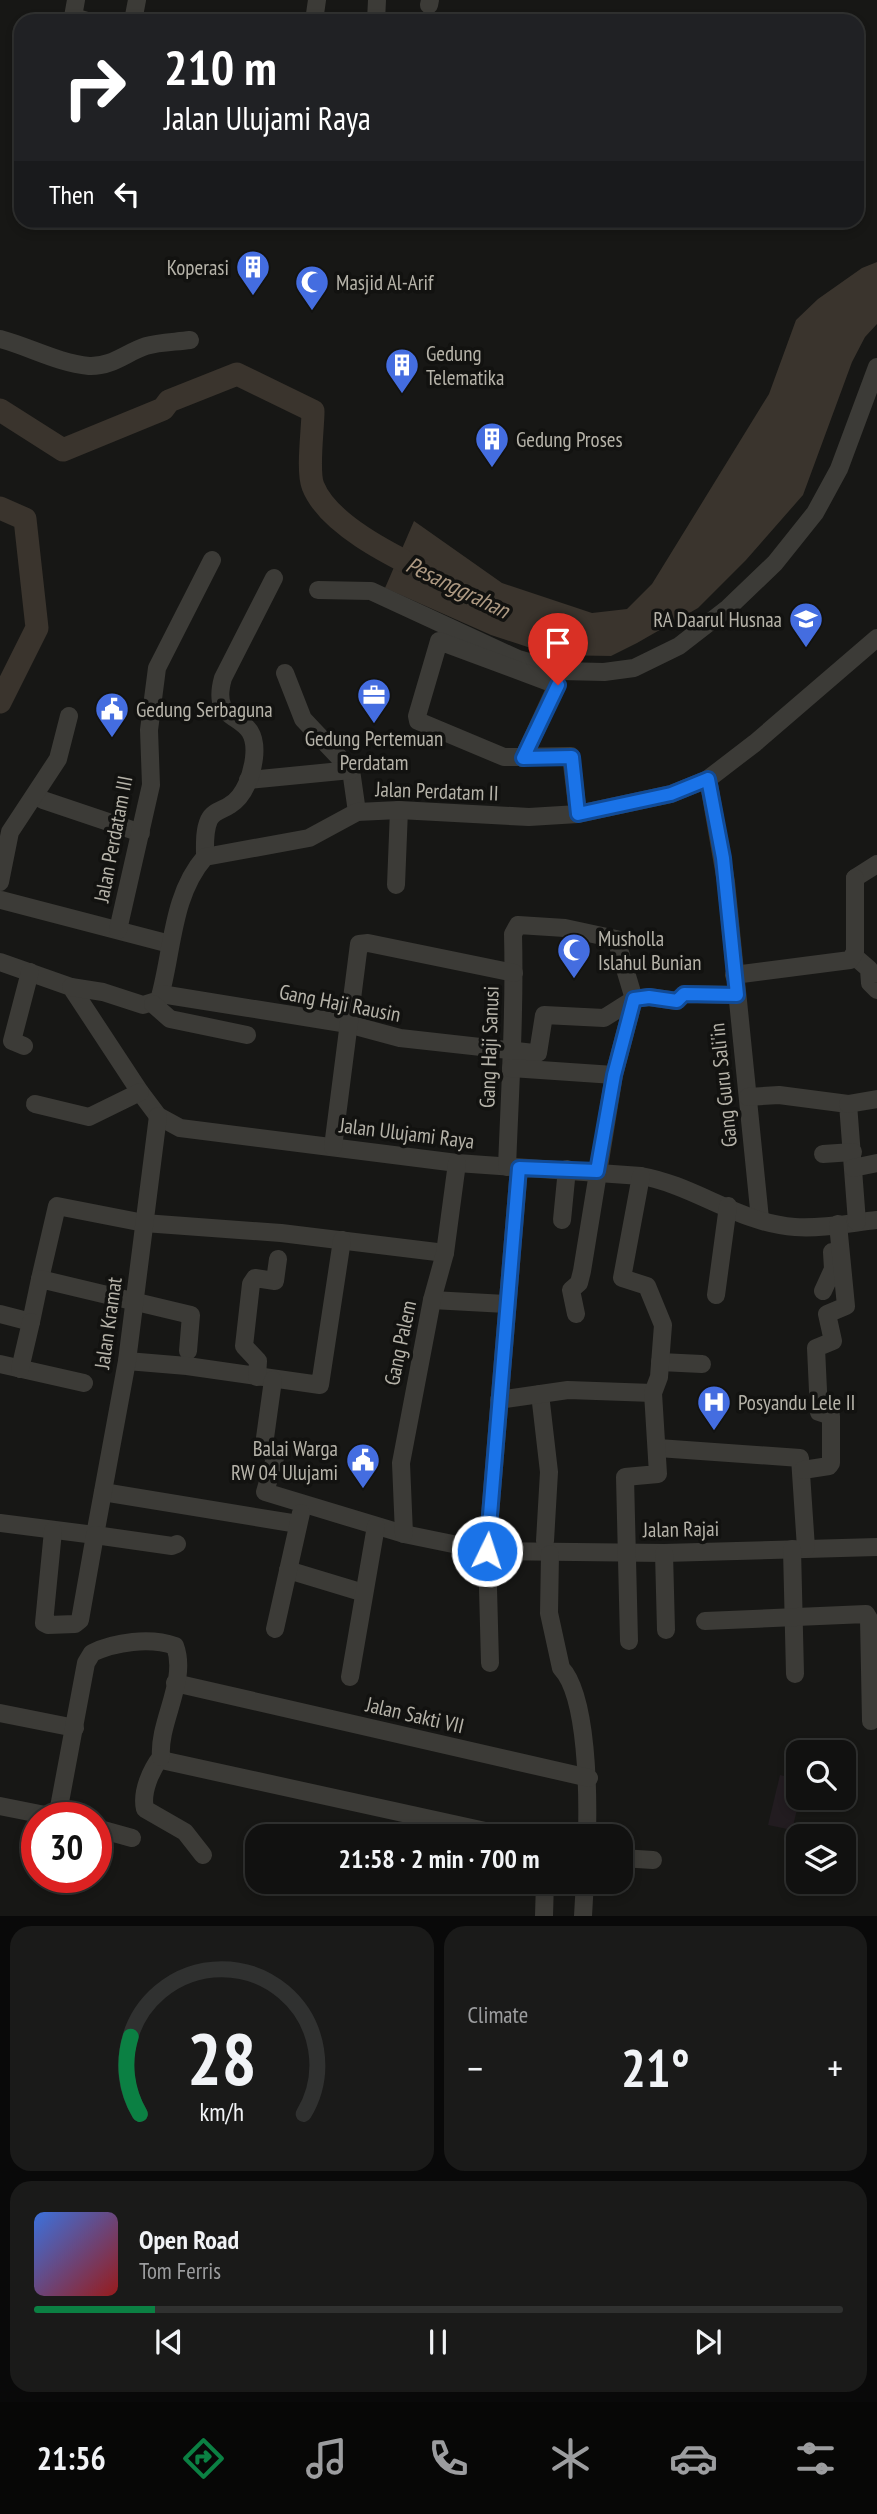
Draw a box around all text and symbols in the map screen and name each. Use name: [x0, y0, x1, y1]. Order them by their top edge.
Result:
text: 210 m: [164, 35, 277, 99]
icon: right: [49, 42, 140, 133]
text: Jalan Ulujami Raya: [164, 97, 371, 139]
icon: left: [108, 175, 146, 213]
text: Then: [49, 178, 94, 211]
building icon: Koperasi: [234, 248, 272, 297]
place label: Koperasi: [167, 254, 229, 281]
mosque icon: Masjid Al-Arif: [293, 263, 331, 312]
place label: Masjid Al-Arif: [336, 269, 434, 296]
place label: Gedung Telematika: [426, 340, 504, 391]
building icon: Gedung Telematika: [383, 346, 421, 395]
building icon: Gedung Proses: [473, 420, 511, 469]
place label: Gedung Proses: [516, 426, 623, 453]
water label: Pesanggrahan: [402, 550, 516, 625]
school or university icon: RA Daarul Husnaa: [787, 600, 825, 649]
place label: RA Daarul Husnaa: [653, 606, 782, 633]
pin: [528, 613, 588, 685]
icon: arrive: [539, 624, 577, 662]
office icon: Gedung Pertemuan Perdatam: [355, 676, 393, 725]
public building icon: Gedung Serbaguna: [93, 690, 131, 739]
place label: Gedung Serbaguna: [136, 696, 273, 723]
place label: Gedung Pertemuan Perdatam: [305, 725, 443, 776]
street label: Jalan Perdatam III: [87, 774, 138, 905]
street label: Jalan Perdatam II: [374, 775, 499, 807]
place label: Musholla Islahul Bunian: [598, 925, 701, 976]
mosque icon: Musholla Islahul Bunian: [555, 931, 593, 980]
street label: Gang Haji Rausin: [277, 978, 403, 1028]
street label: Gang Haji Sanusi: [473, 986, 505, 1108]
street label: Gang Guru Sali'in: [703, 1022, 743, 1148]
street label: Jalan Ulujami Raya: [337, 1111, 476, 1155]
street label: Jalan Kramat: [88, 1275, 128, 1372]
street label: Gang Palem: [378, 1298, 422, 1388]
hospital icon: Posyandu Lele II: [695, 1383, 733, 1432]
place label: Posyandu Lele II: [738, 1389, 855, 1416]
place label: Balai Warga RW 04 Ulujami: [231, 1435, 338, 1486]
public building icon: Balai Warga RW 04 Ulujami: [344, 1441, 382, 1490]
position arrow: [450, 1514, 524, 1588]
street label: Jalan Rajai: [642, 1515, 719, 1543]
street label: Jalan Sakti VII: [362, 1690, 467, 1739]
map controls: [786, 1740, 856, 1894]
button: search: [786, 1740, 856, 1810]
speed limit sign: 30: [21, 1802, 112, 1893]
button: layers: [786, 1824, 856, 1894]
text: 21:58 · 2 min · 700 m: [339, 1842, 539, 1875]
text: Climate: [468, 2000, 528, 2029]
text: 28: [187, 2011, 257, 2105]
text: 21°: [621, 2034, 690, 2101]
text: −: [468, 2043, 483, 2092]
text: +: [827, 2043, 843, 2092]
text: km/h: [200, 2096, 244, 2128]
text: Open Road: [139, 2223, 239, 2256]
text: Tom Ferris: [139, 2256, 221, 2285]
icon: previous: [150, 2323, 188, 2361]
icon: pause: [419, 2323, 457, 2361]
icon: next: [689, 2323, 727, 2361]
icon: directions: [179, 2434, 228, 2483]
icon: music: [302, 2434, 351, 2483]
icon: phone: [424, 2434, 473, 2483]
icon: climate: [546, 2434, 595, 2483]
icon: car: [669, 2434, 718, 2483]
icon: filters: [791, 2434, 840, 2483]
text: 21:56: [37, 2437, 106, 2479]

